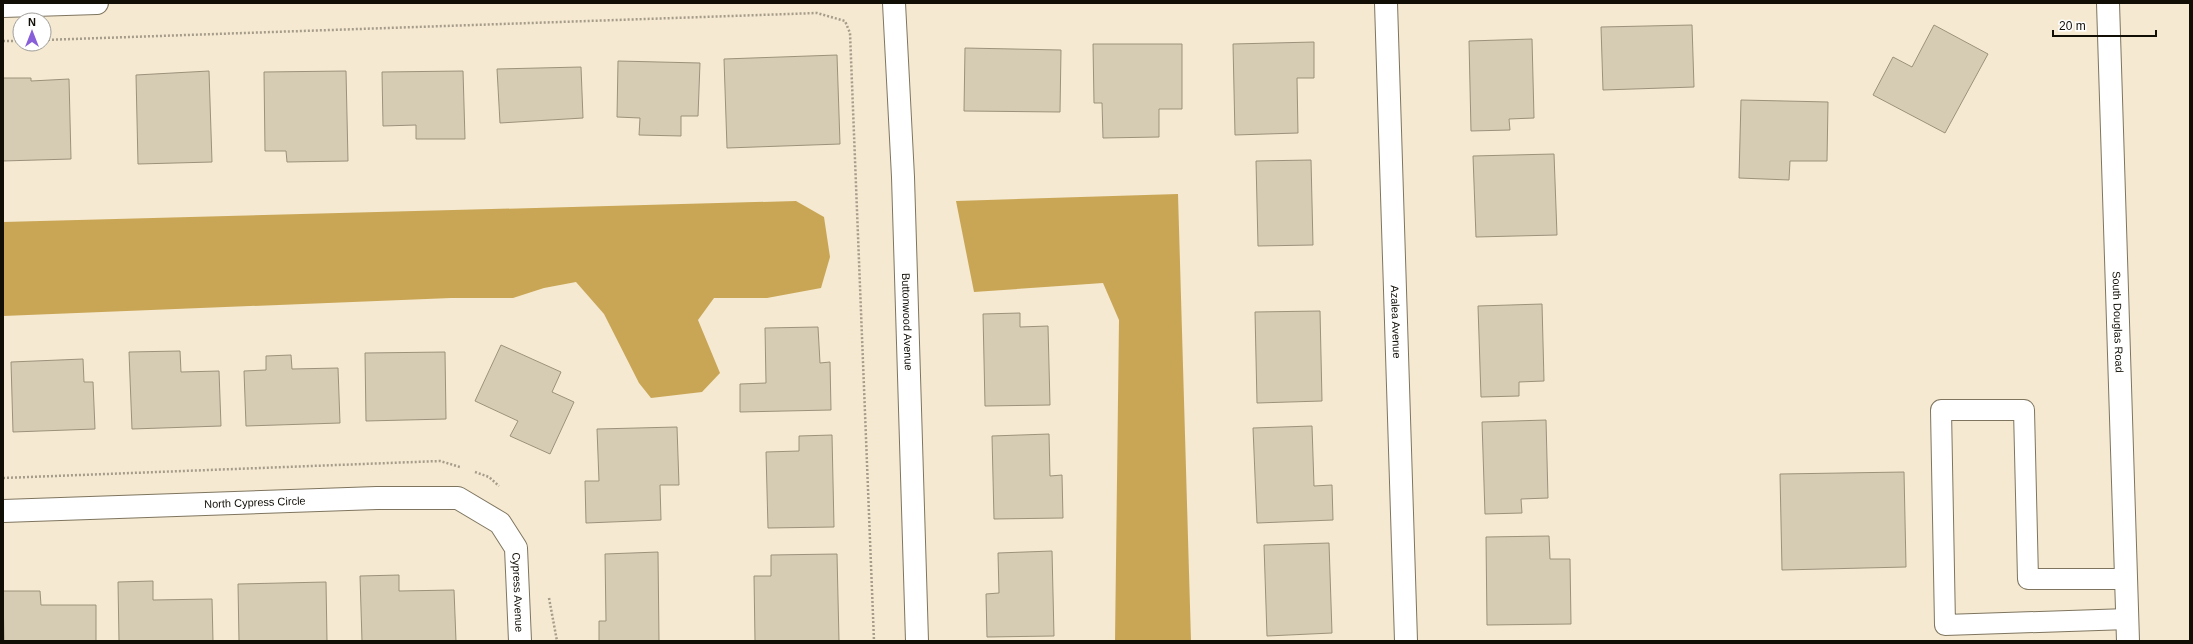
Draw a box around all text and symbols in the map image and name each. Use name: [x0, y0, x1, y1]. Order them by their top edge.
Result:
north arrow: [12, 12, 52, 52]
scale bar: [2053, 12, 2156, 38]
text: N: [28, 16, 36, 28]
text: 20 m: [2059, 19, 2086, 33]
street label: South Douglas Road: [2110, 271, 2126, 373]
street label: Buttonwood Avenue: [900, 273, 915, 371]
street label: Azalea Avenue: [1389, 285, 1403, 359]
street label: North Cypress Circle: [204, 494, 306, 510]
street label: Cypress Avenue: [510, 552, 526, 632]

